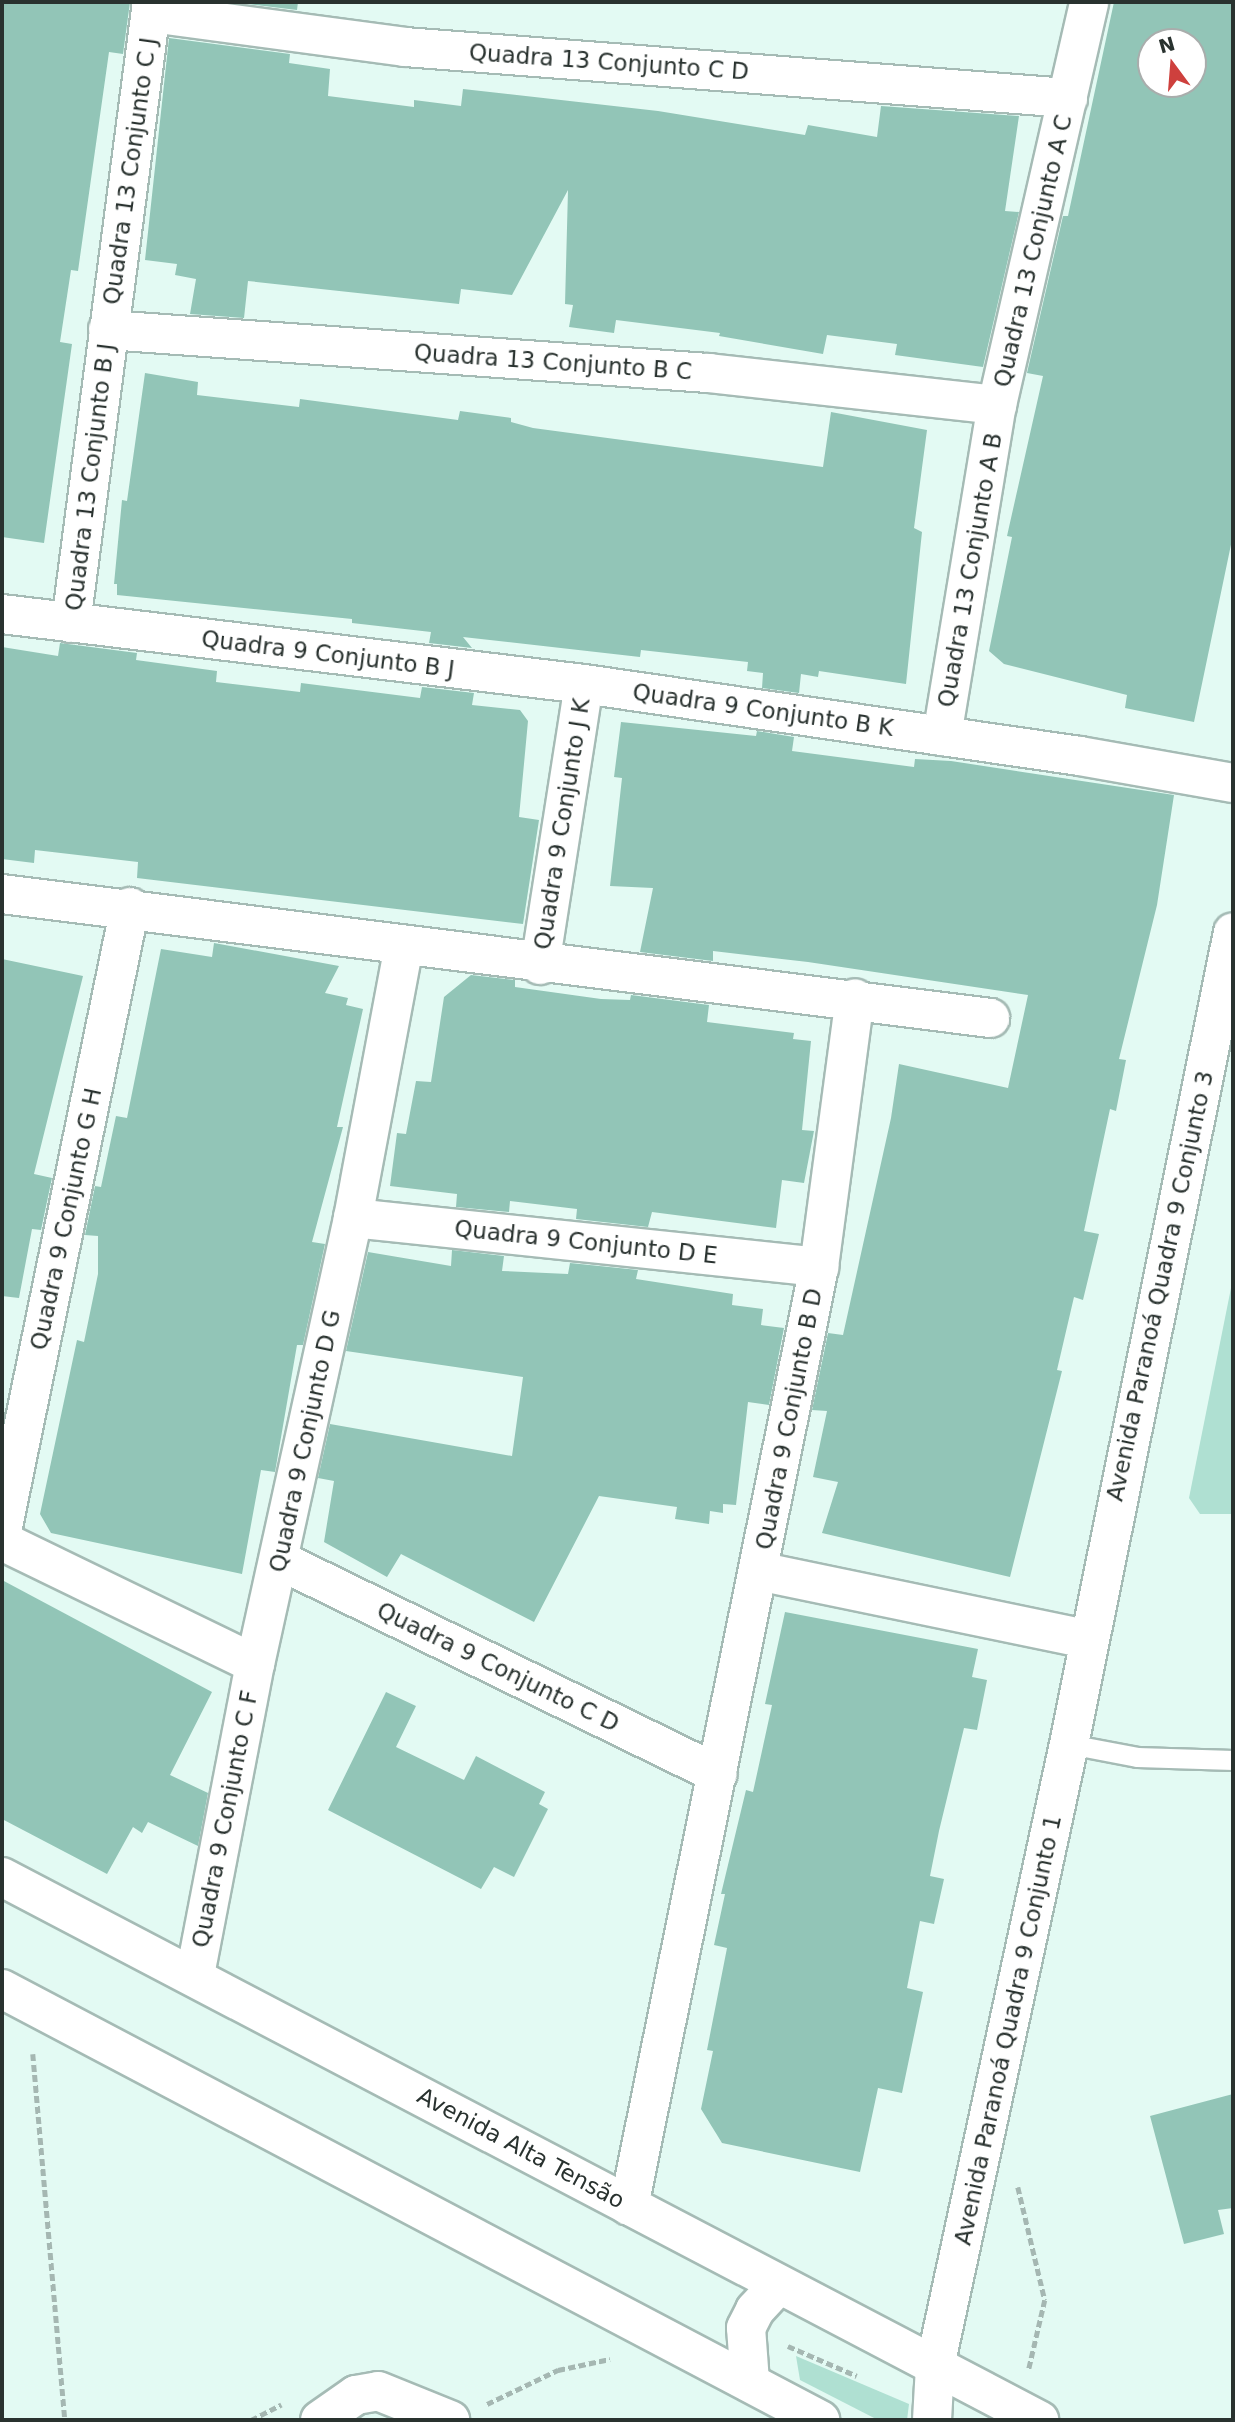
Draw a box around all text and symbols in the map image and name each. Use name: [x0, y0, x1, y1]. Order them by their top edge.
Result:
north arrow: [1137, 28, 1207, 98]
text: N: [1156, 32, 1177, 58]
street label: Quadra 13 Conjunto C J: [98, 36, 162, 306]
street label: Quadra 13 Conjunto C D: [468, 38, 750, 86]
street label: Quadra 13 Conjunto A C: [988, 112, 1078, 390]
street label: Quadra 13 Conjunto B C: [413, 339, 693, 385]
street label: Quadra 13 Conjunto B J: [60, 342, 120, 612]
street label: Quadra 13 Conjunto A B: [932, 431, 1008, 709]
street label: Quadra 9 Conjunto B J: [200, 625, 456, 683]
street label: Quadra 9 Conjunto B K: [631, 678, 895, 742]
street label: Quadra 9 Conjunto J K: [529, 696, 595, 952]
street label: Avenida Paranoá Quadra 9 Conjunto 3: [1101, 1068, 1219, 1504]
street label: Quadra 9 Conjunto G H: [25, 1085, 107, 1353]
street label: Quadra 9 Conjunto D E: [453, 1214, 719, 1270]
street label: Quadra 9 Conjunto B D: [750, 1286, 828, 1552]
street label: Quadra 9 Conjunto D G: [264, 1307, 346, 1575]
street label: Quadra 9 Conjunto C D: [372, 1596, 624, 1738]
street label: Quadra 9 Conjunto C F: [187, 1688, 263, 1950]
street label: Avenida Paranoá Quadra 9 Conjunto 1: [949, 1812, 1067, 2248]
street label: Avenida Alta Tensão: [413, 2082, 629, 2214]

